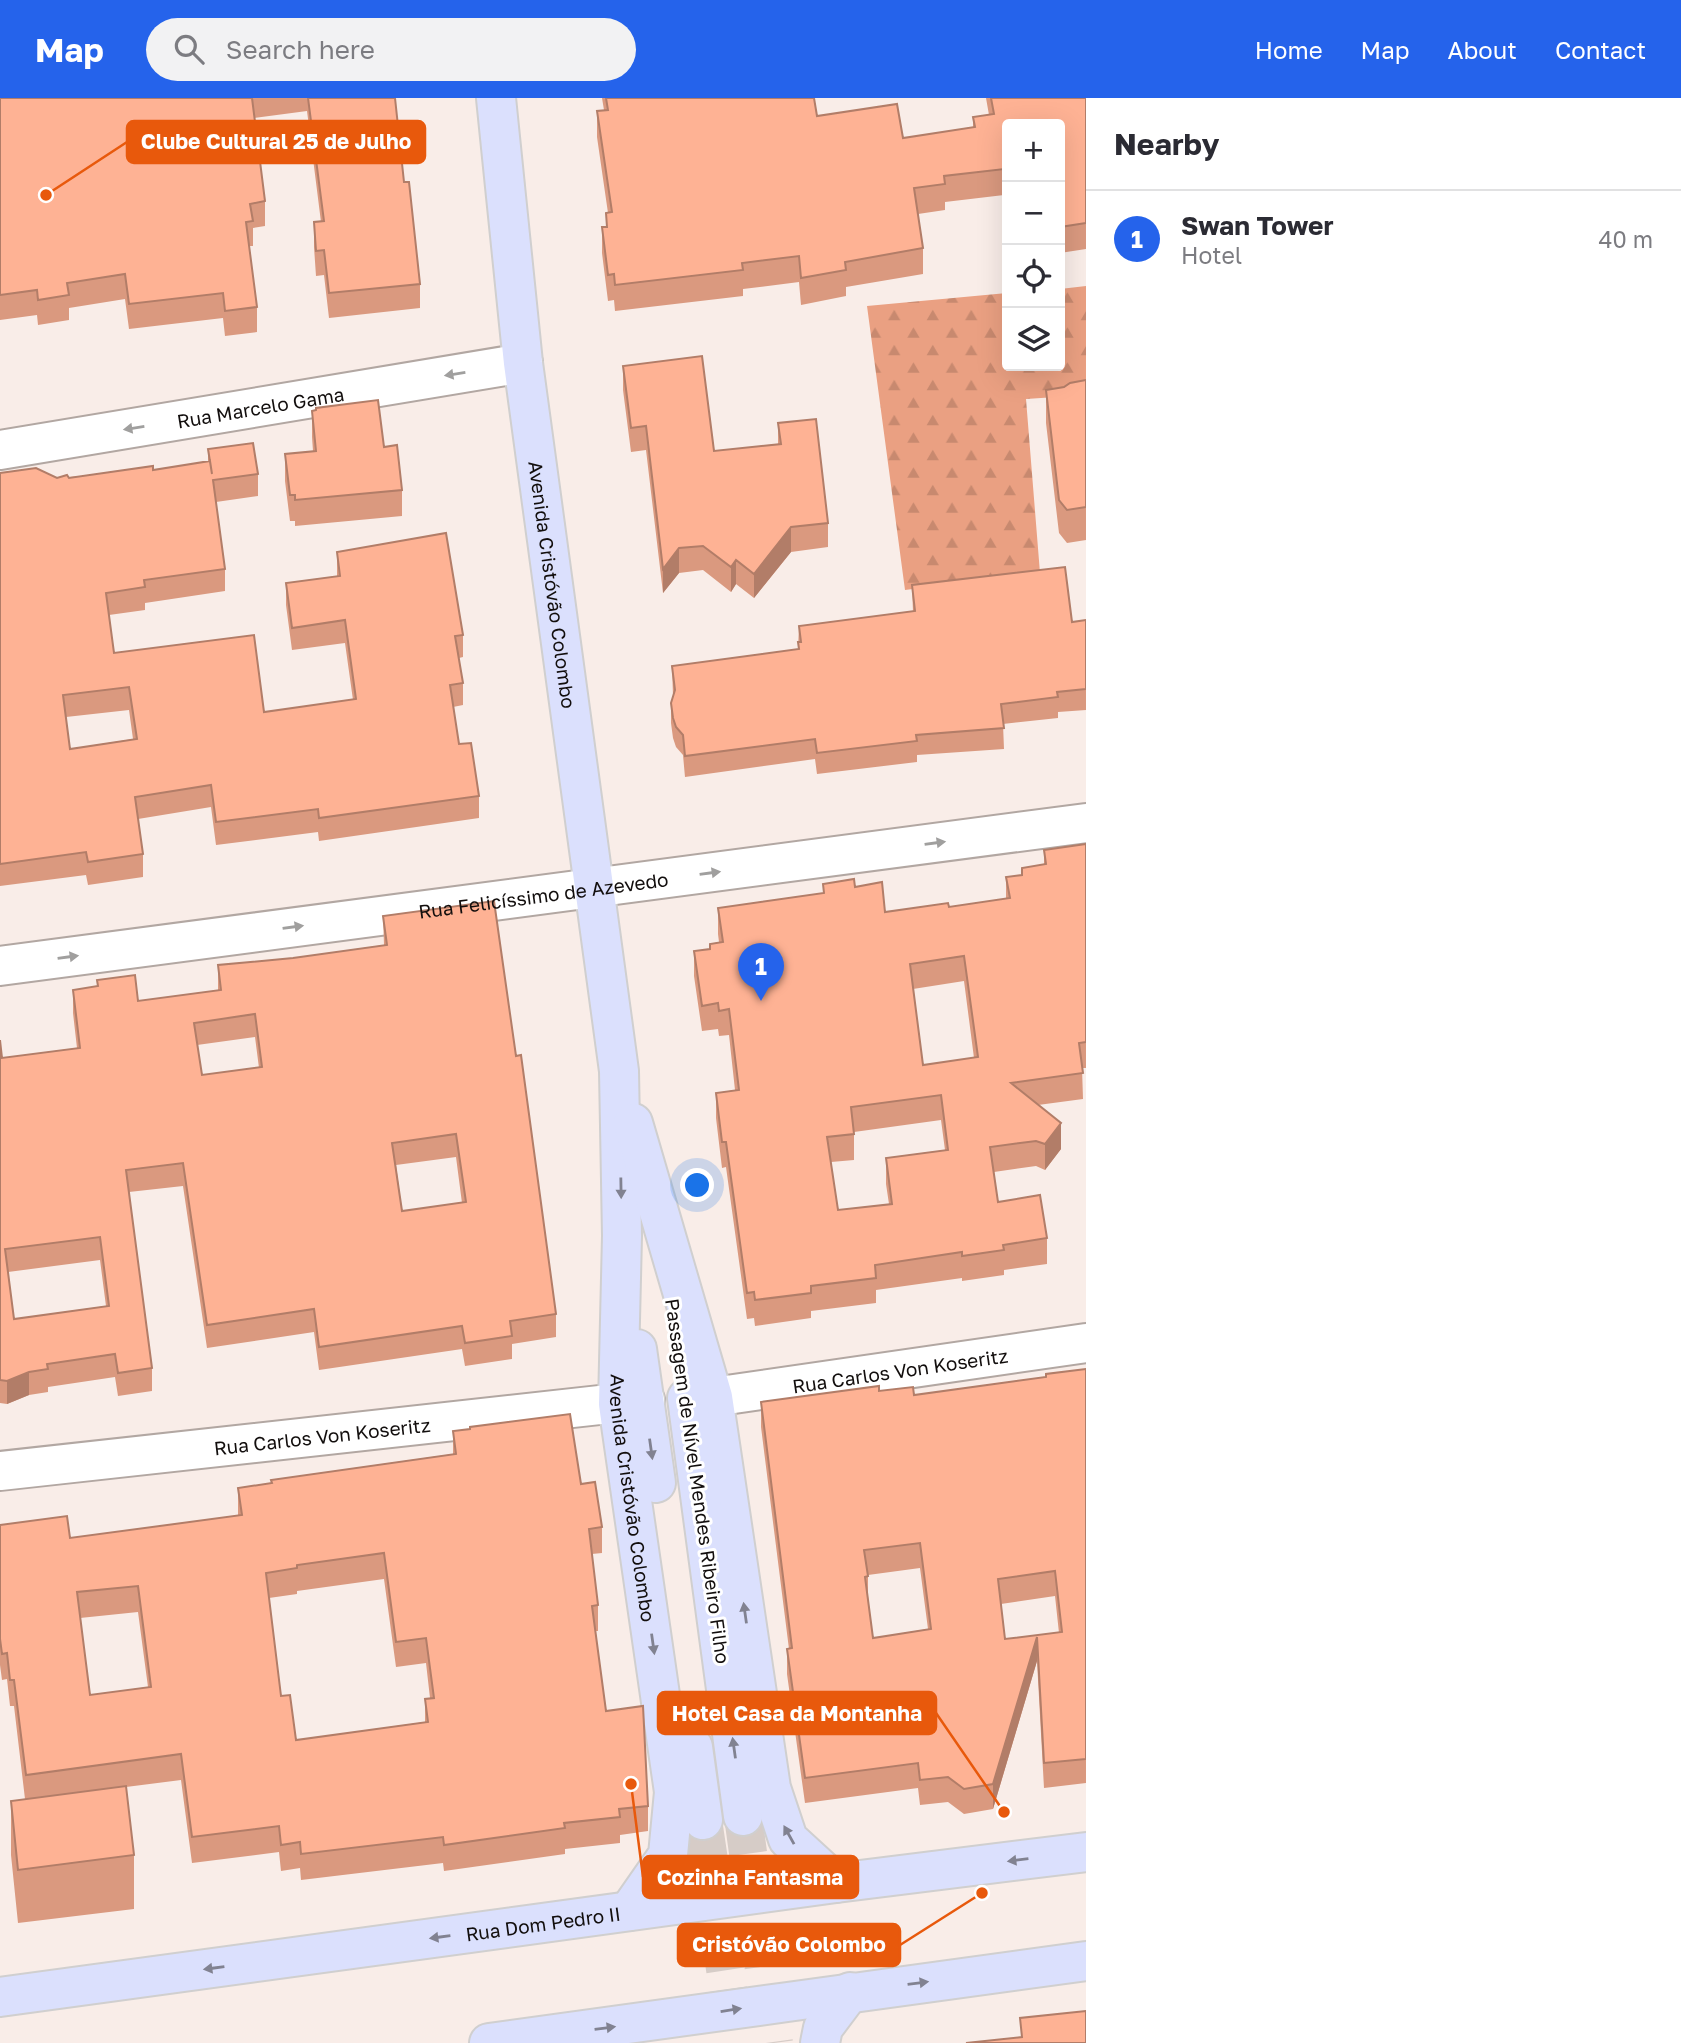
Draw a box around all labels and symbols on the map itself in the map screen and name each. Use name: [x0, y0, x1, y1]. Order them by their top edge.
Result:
callout: Clube Cultural 25 de Julho: [127, 121, 425, 163]
text: Clube Cultural 25 de Julho: [141, 128, 411, 154]
one-way arrow: [444, 369, 466, 380]
street label: Rua Marcelo Gama: [175, 381, 346, 432]
one-way arrow: [123, 423, 145, 434]
street label: Avenida Cristóvão Colombo: [525, 459, 581, 710]
one-way arrow: [924, 837, 946, 848]
street label: Rua Felicíssimo de Azevedo: [417, 867, 670, 922]
one-way arrow: [699, 867, 721, 878]
one-way arrow: [282, 922, 304, 933]
pin: 1: [738, 943, 784, 1001]
one-way arrow: [57, 952, 79, 963]
your location: [680, 1168, 714, 1202]
one-way arrow: [615, 1178, 626, 1200]
street label: Passagem de Nível Mendes Ribeiro Filho: [661, 1297, 735, 1665]
street label: Rua Carlos Von Koseritz: [791, 1343, 1009, 1397]
street label: Avenida Cristóvão Colombo: [606, 1374, 661, 1623]
street label: Rua Carlos Von Koseritz: [213, 1412, 432, 1459]
one-way arrow: [646, 1438, 657, 1460]
one-way arrow: [739, 1602, 750, 1624]
one-way arrow: [648, 1633, 659, 1655]
callout: Hotel Casa da Montanha: [658, 1692, 936, 1734]
text: Hotel Casa da Montanha: [672, 1700, 922, 1726]
one-way arrow: [728, 1737, 739, 1759]
one-way arrow: [783, 1825, 795, 1844]
one-way arrow: [1007, 1855, 1029, 1866]
callout: Cozinha Fantasma: [643, 1856, 858, 1898]
text: Cozinha Fantasma: [657, 1864, 843, 1890]
street label: Rua Dom Pedro II: [464, 1901, 622, 1945]
callout: Cristóvão Colombo: [678, 1924, 900, 1966]
text: Cristóvão Colombo: [692, 1931, 886, 1957]
one-way arrow: [429, 1932, 451, 1943]
one-way arrow: [203, 1963, 225, 1974]
one-way arrow: [907, 1978, 929, 1989]
one-way arrow: [720, 2004, 742, 2015]
one-way arrow: [595, 2022, 617, 2033]

